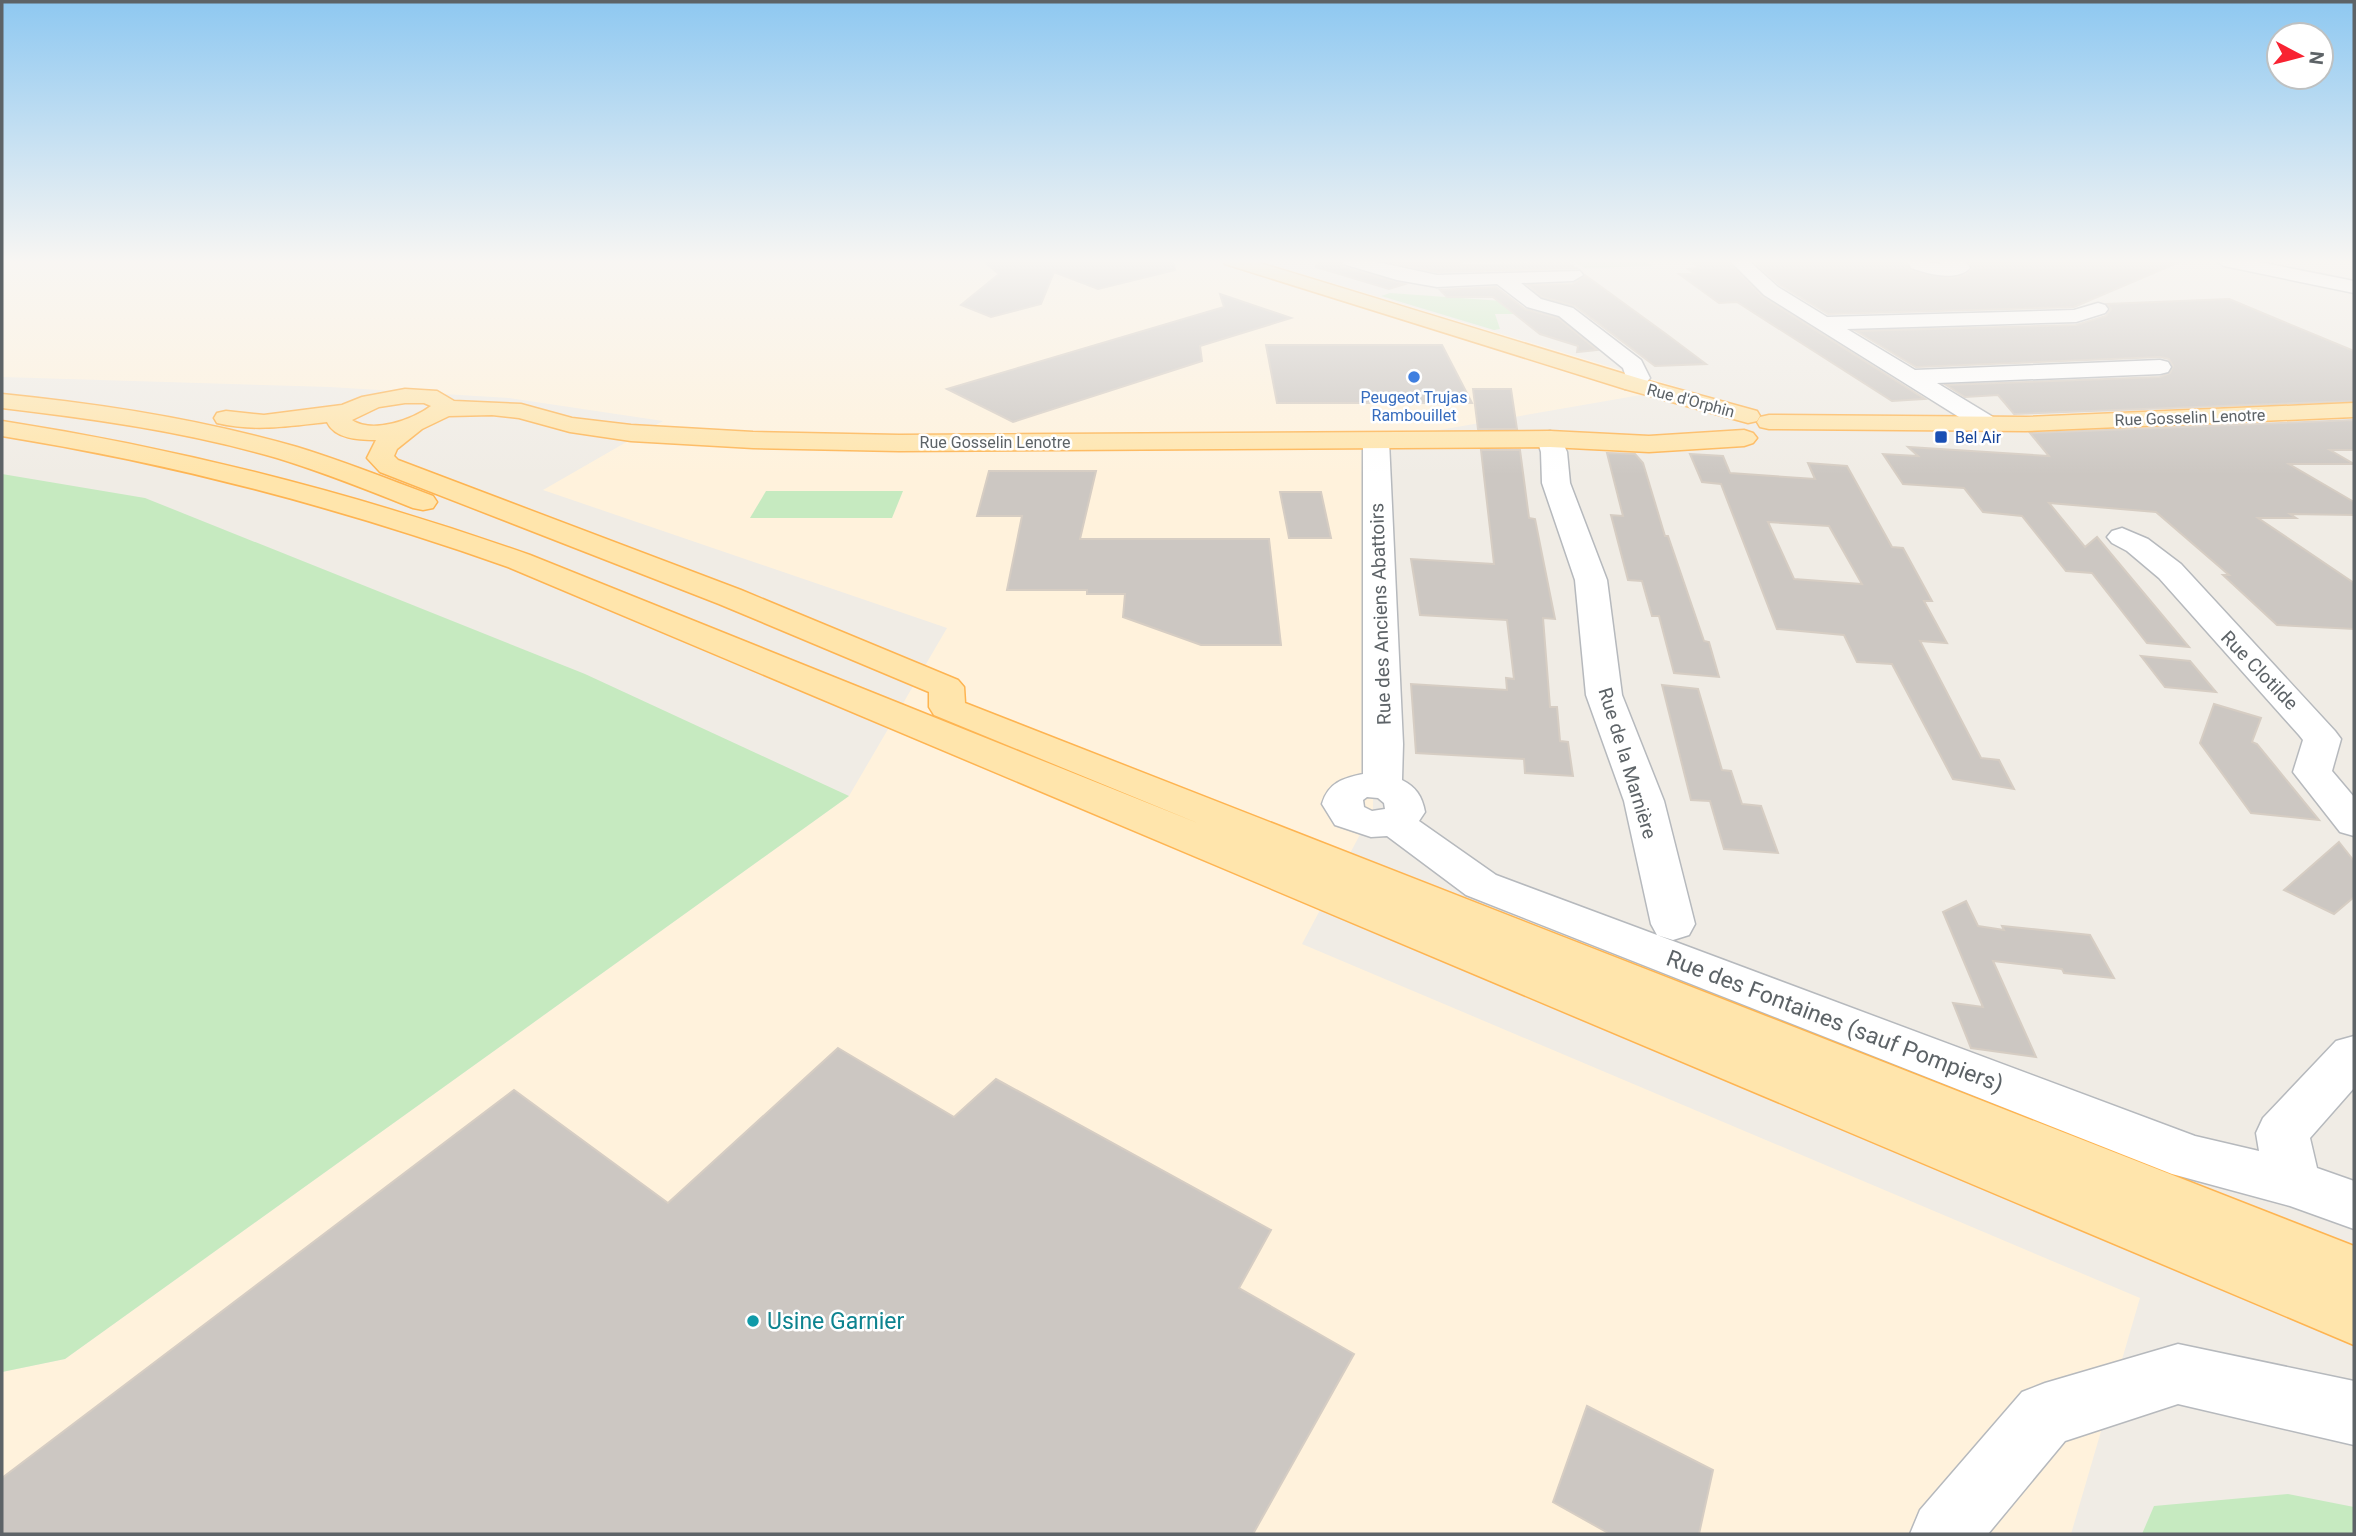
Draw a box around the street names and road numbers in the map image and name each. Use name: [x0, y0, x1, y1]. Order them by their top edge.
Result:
street label: Rue d'Orphin: [1645, 380, 1737, 421]
street label: Rue Gosselin Lenotre: [2114, 405, 2266, 430]
street label: Rue Gosselin Lenotre: [920, 433, 1070, 452]
street label: Rue des Anciens Abattoirs: [1365, 503, 1396, 725]
street label: Rue Clotilde: [2216, 626, 2303, 715]
street label: Rue de la Marnière: [1594, 685, 1661, 842]
street label: Rue des Fontaines (sauf Pompiers): [1663, 945, 2007, 1098]

